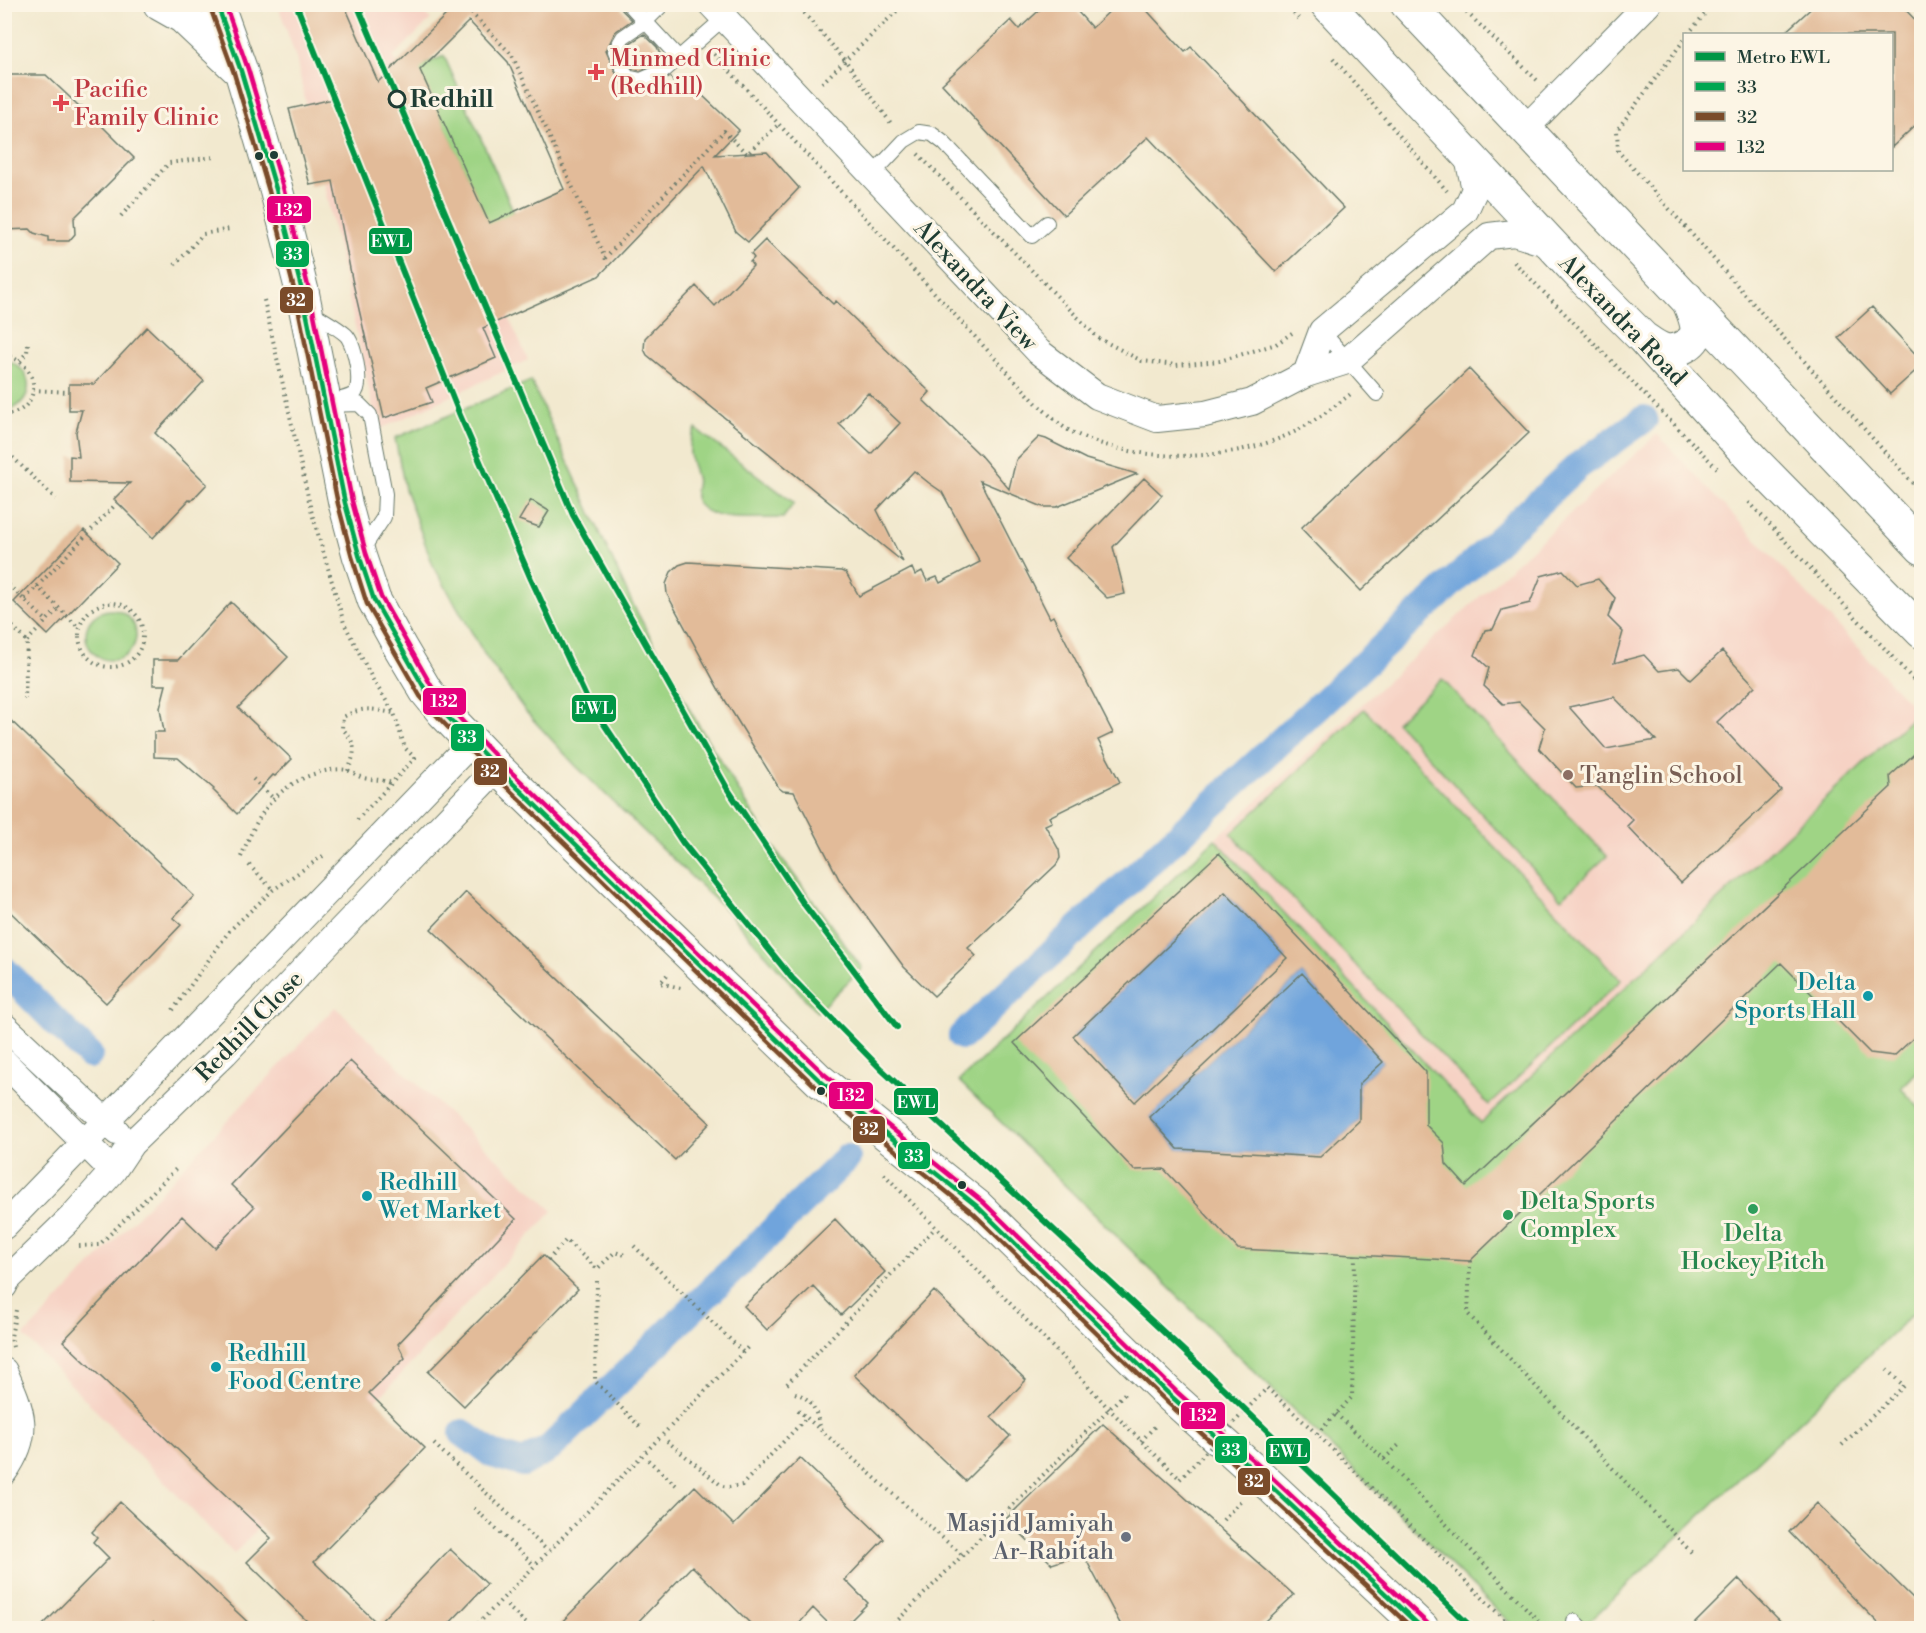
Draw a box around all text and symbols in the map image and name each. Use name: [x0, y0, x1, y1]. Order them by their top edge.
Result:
legend: [1683, 33, 1893, 171]
place label: Minmed Clinic (Redhill): [610, 44, 771, 102]
text: Metro EWL: [1737, 46, 1830, 69]
marker: Minmed Clinic (Redhill): [587, 63, 605, 81]
place label: Pacific Family Clinic: [74, 75, 219, 133]
text: 33: [1737, 76, 1757, 99]
place label: Redhill: [410, 85, 494, 115]
marker: Redhill: [388, 90, 406, 108]
marker: Pacific Family Clinic: [52, 94, 70, 112]
text: 32: [1737, 106, 1757, 129]
text: 132: [1737, 136, 1765, 159]
unlabelled marker: [268, 149, 280, 161]
unlabelled marker: [253, 150, 265, 162]
line badge: 132: [266, 195, 312, 224]
text: 132: [275, 201, 303, 221]
street label: Alexandra View: [906, 213, 1045, 358]
line badge: EWL: [368, 227, 413, 255]
text: EWL: [371, 232, 409, 252]
line badge: 33: [275, 240, 310, 268]
text: 33: [283, 245, 303, 265]
street label: Alexandra Road: [1551, 248, 1693, 393]
line badge: 32: [279, 286, 314, 314]
text: 32: [286, 291, 306, 311]
line badge: 132: [422, 687, 467, 716]
text: 132: [430, 692, 458, 712]
line badge: EWL: [571, 694, 617, 723]
text: EWL: [575, 699, 613, 719]
line badge: 33: [450, 723, 485, 752]
text: 33: [457, 728, 477, 748]
line badge: 32: [473, 757, 508, 786]
place label: Tanglin School: [1580, 761, 1743, 791]
text: 32: [480, 762, 500, 782]
marker: Tanglin School: [1561, 768, 1575, 782]
street label: Redhill Close: [189, 965, 310, 1089]
place label: Delta Sports Hall: [1734, 968, 1857, 1026]
marker: Delta Sports Hall: [1861, 989, 1875, 1003]
line badge: 132: [828, 1081, 874, 1110]
unlabelled marker: [815, 1085, 827, 1097]
text: 132: [837, 1086, 865, 1106]
line badge: EWL: [893, 1087, 939, 1116]
text: EWL: [897, 1093, 935, 1113]
line badge: 32: [852, 1115, 886, 1144]
text: 32: [859, 1120, 879, 1140]
line badge: 33: [897, 1141, 931, 1170]
text: 33: [904, 1147, 924, 1167]
place label: Redhill Wet Market: [378, 1168, 502, 1226]
unlabelled marker: [956, 1179, 968, 1191]
place label: Delta Sports Complex: [1520, 1187, 1655, 1245]
marker: Redhill Wet Market: [360, 1189, 374, 1203]
marker: Delta Hockey Pitch: [1746, 1202, 1760, 1216]
marker: Delta Sports Complex: [1501, 1208, 1515, 1222]
place label: Delta Hockey Pitch: [1681, 1219, 1825, 1277]
place label: Redhill Food Centre: [228, 1339, 361, 1397]
marker: Redhill Food Centre: [209, 1360, 223, 1374]
line badge: 132: [1180, 1401, 1226, 1430]
text: 132: [1189, 1406, 1217, 1426]
line badge: 33: [1214, 1435, 1248, 1464]
line badge: EWL: [1265, 1437, 1311, 1465]
text: 33: [1221, 1441, 1241, 1461]
text: EWL: [1269, 1442, 1307, 1462]
line badge: 32: [1237, 1467, 1271, 1496]
text: 32: [1244, 1472, 1264, 1492]
place label: Masjid Jamiyah Ar-Rabitah: [946, 1509, 1114, 1567]
marker: Masjid Jamiyah Ar-Rabitah: [1119, 1530, 1133, 1544]

